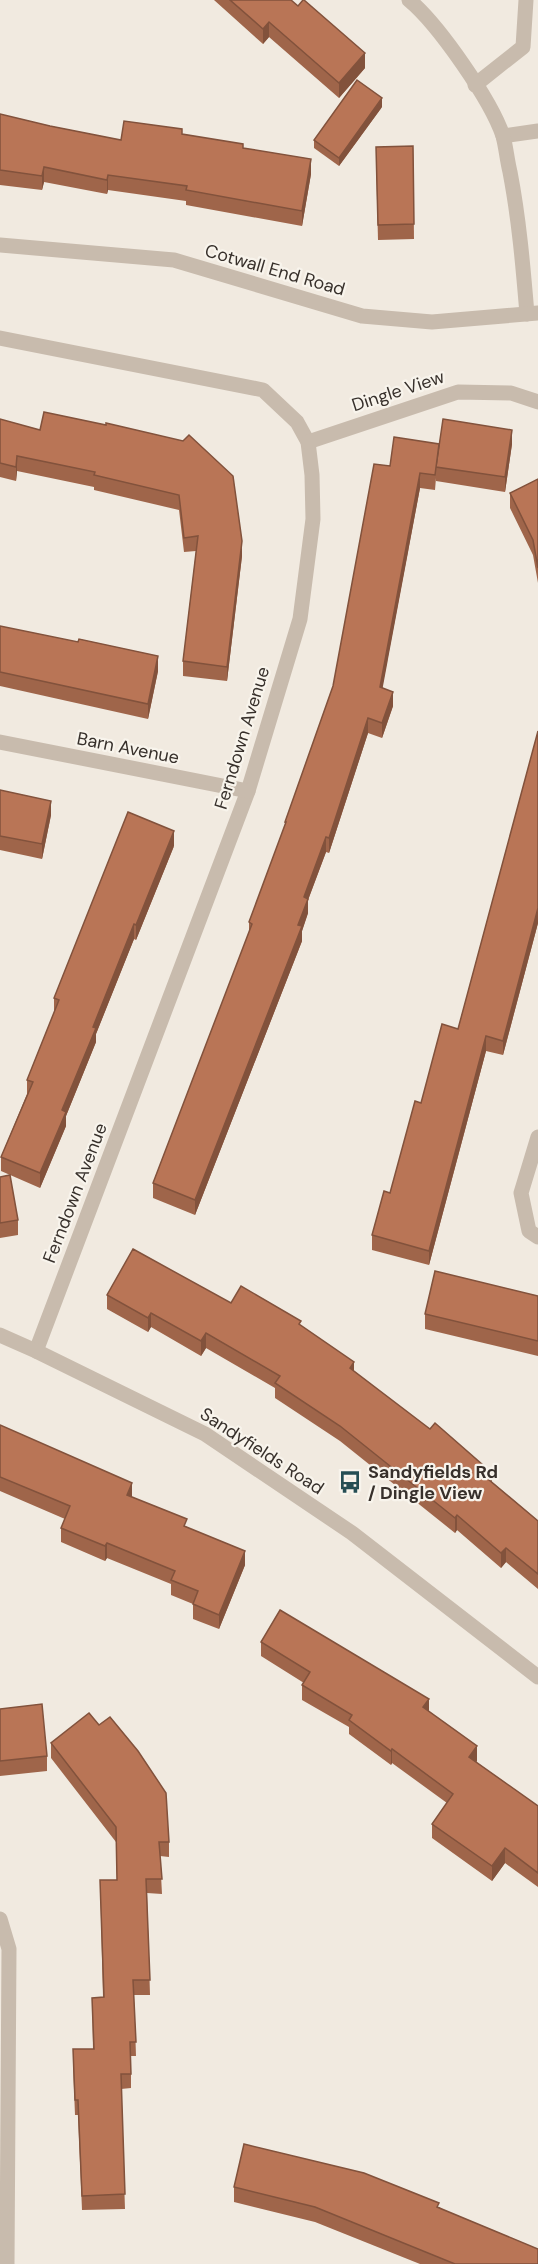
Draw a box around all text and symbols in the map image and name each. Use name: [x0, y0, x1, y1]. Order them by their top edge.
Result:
street label: Cotwall End Road: [202, 239, 348, 301]
street label: Dingle View: [349, 365, 448, 417]
street label: Ferndown Avenue: [209, 664, 275, 812]
street label: Barn Avenue: [75, 726, 181, 770]
street label: Ferndown Avenue: [37, 1120, 113, 1266]
street label: Sandyfields Road: [195, 1402, 329, 1500]
place label: Sandyfields Rd / Dingle View: [368, 1460, 498, 1505]
bus stop icon: Sandyfields Rd / Dingle View: [337, 1469, 363, 1495]

